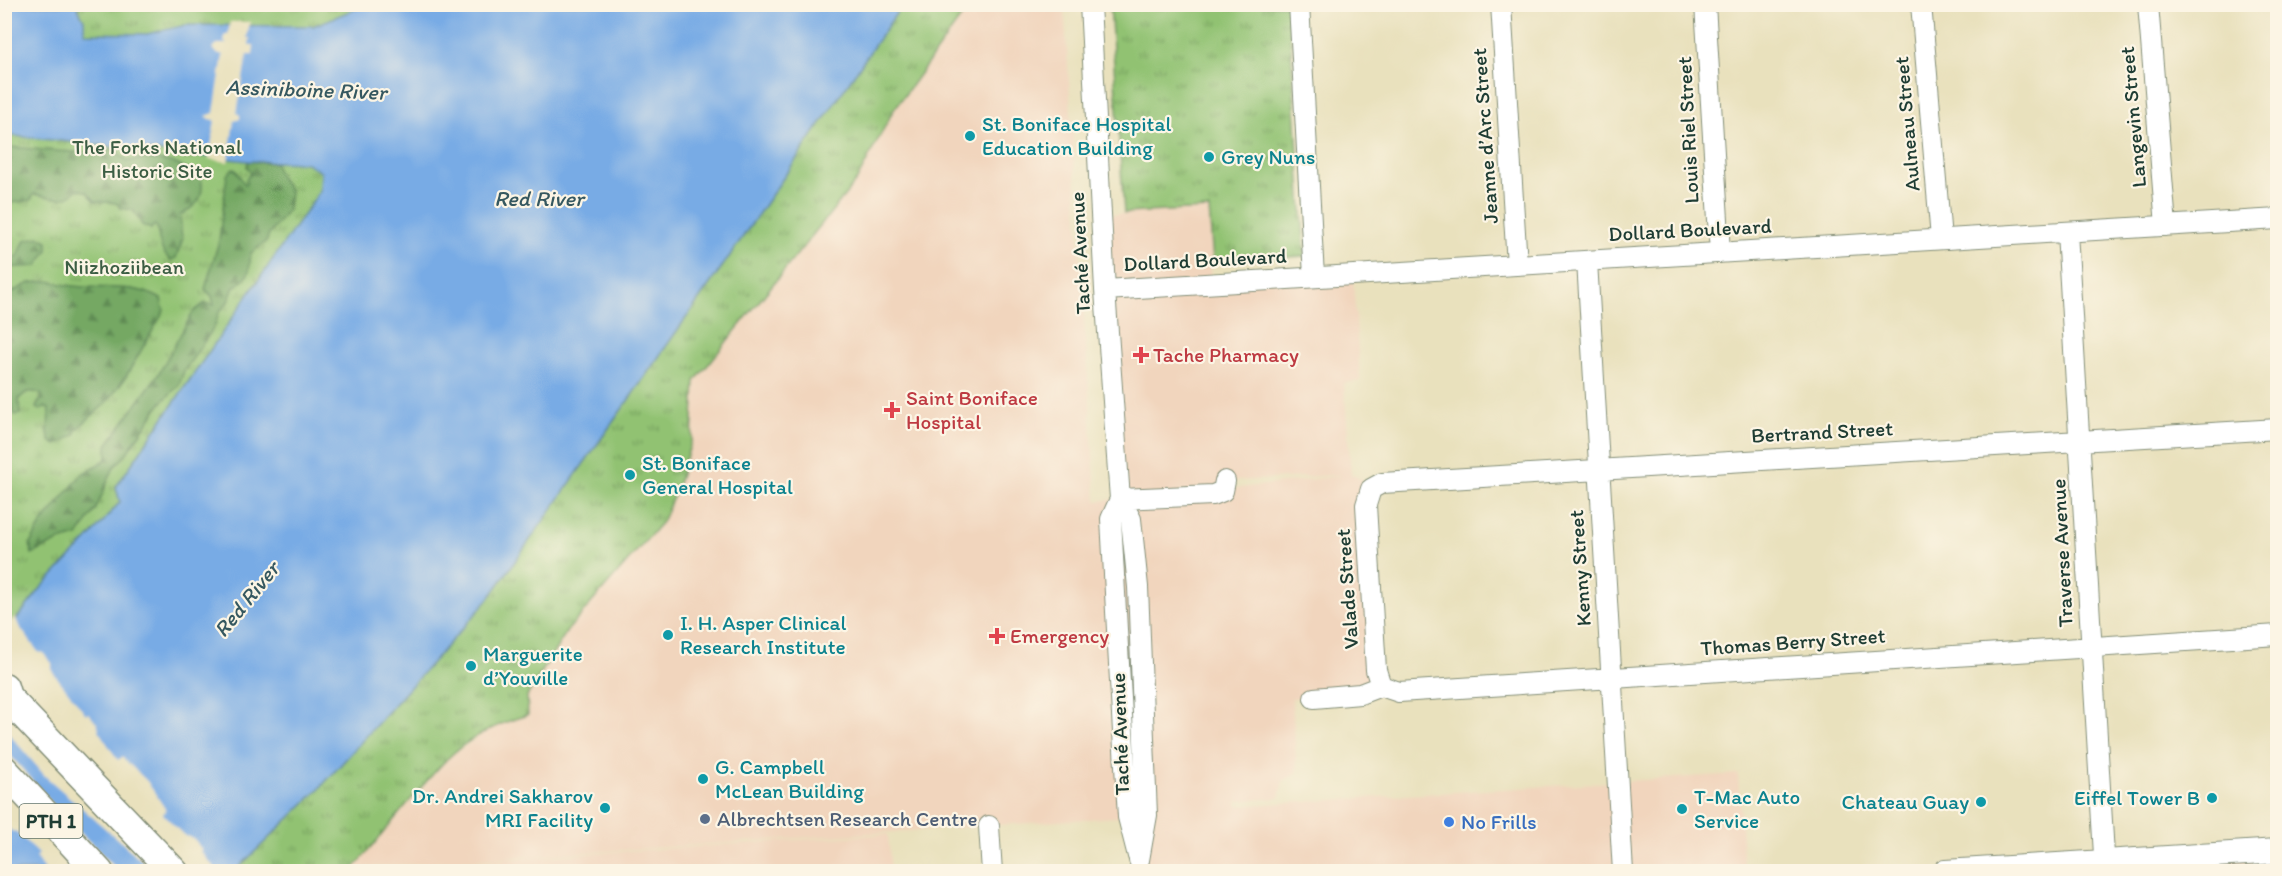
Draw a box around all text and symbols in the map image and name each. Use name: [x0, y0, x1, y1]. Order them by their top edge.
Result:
street label: Langevin Street: [2114, 45, 2151, 189]
street label: Jeanne d’Arc Street: [1466, 47, 1503, 225]
street label: Aulneau Street: [1888, 55, 1925, 192]
street label: Louis Riel Street: [1671, 56, 1704, 204]
water label: Assiniboine River: [225, 73, 389, 106]
place label: St. Boniface Hospital Education Building: [982, 111, 1171, 160]
marker: St. Boniface Hospital Education Building: [963, 129, 977, 143]
park label: The Forks National Historic Site: [72, 134, 242, 183]
place label: Grey Nuns: [1221, 144, 1315, 169]
marker: Grey Nuns: [1202, 150, 1216, 164]
water label: Red River: [494, 185, 586, 212]
street label: Taché Avenue: [1064, 191, 1095, 315]
street label: Dollard Boulevard: [1608, 213, 1772, 246]
street label: Dollard Boulevard: [1123, 243, 1287, 276]
park label: Niizhoziibean: [64, 254, 184, 279]
place label: Tache Pharmacy: [1153, 342, 1299, 367]
marker: Tache Pharmacy: [1134, 348, 1148, 362]
place label: Saint Boniface Hospital: [906, 385, 1038, 434]
marker: Saint Boniface Hospital: [883, 401, 901, 419]
street label: Bertrand Street: [1750, 415, 1894, 448]
place label: St. Boniface General Hospital: [642, 450, 793, 499]
marker: St. Boniface General Hospital: [623, 468, 637, 482]
street label: Traverse Avenue: [2045, 478, 2078, 628]
street label: Kenny Street: [1563, 509, 1596, 627]
street label: Valade Street: [1330, 528, 1363, 650]
water label: Red River: [208, 554, 286, 643]
place label: I. H. Asper Clinical Research Institute: [680, 610, 847, 659]
place label: Emergency: [1010, 623, 1109, 648]
street label: Thomas Berry Street: [1700, 623, 1886, 660]
marker: Emergency: [988, 627, 1006, 645]
marker: I. H. Asper Clinical Research Institute: [661, 628, 675, 642]
place label: Marguerite d’Youville: [483, 641, 583, 690]
marker: Marguerite d’Youville: [464, 659, 478, 673]
street label: Taché Avenue: [1105, 672, 1134, 796]
place label: G. Campbell McLean Building: [715, 754, 864, 803]
marker: G. Campbell McLean Building: [696, 772, 710, 786]
place label: Dr. Andrei Sakharov MRI Facility: [412, 783, 593, 832]
place label: T-Mac Auto Service: [1694, 784, 1800, 833]
place label: Eiffel Tower B: [2074, 785, 2200, 810]
place label: Chateau Guay: [1841, 789, 1969, 814]
marker: Eiffel Tower B: [2205, 791, 2219, 805]
marker: Chateau Guay: [1974, 795, 1988, 809]
marker: Dr. Andrei Sakharov MRI Facility: [598, 801, 612, 815]
marker: T-Mac Auto Service: [1675, 802, 1689, 816]
road number: PTH 1: [20, 804, 82, 838]
place label: Albrechtsen Research Centre: [717, 806, 977, 831]
place label: No Frills: [1461, 809, 1536, 834]
marker: Albrechtsen Research Centre: [698, 812, 712, 826]
marker: No Frills: [1442, 815, 1456, 829]

